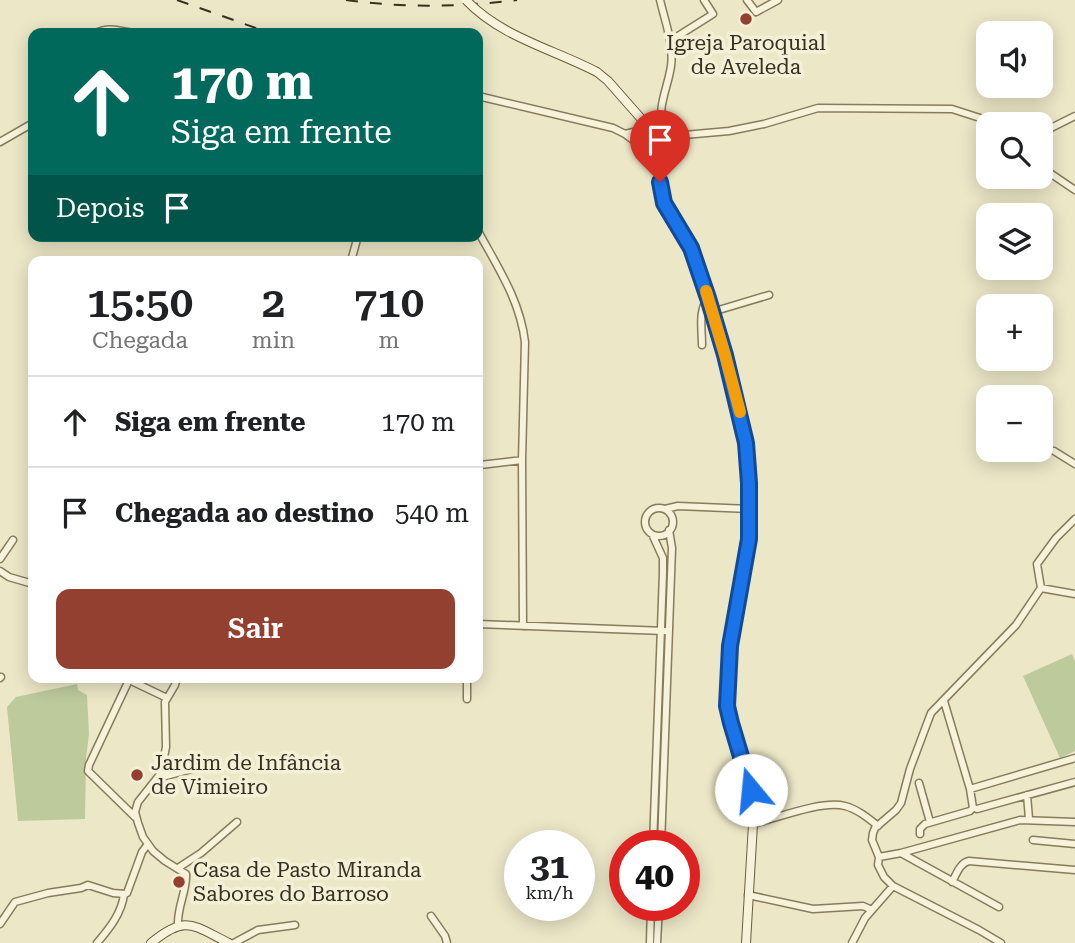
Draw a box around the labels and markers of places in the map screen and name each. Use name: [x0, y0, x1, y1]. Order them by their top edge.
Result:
marker: Igreja Paroquial de Aveleda: [738, 11, 754, 27]
place label: Igreja Paroquial de Aveleda: [666, 31, 826, 79]
pin: [630, 110, 690, 182]
place label: Jardim de Infância de Vimieiro: [151, 751, 342, 799]
marker: Jardim de Infância de Vimieiro: [129, 767, 145, 783]
place label: Casa de Pasto Miranda Sabores do Barroso: [193, 858, 422, 906]
marker: Casa de Pasto Miranda Sabores do Barroso: [171, 874, 187, 890]

